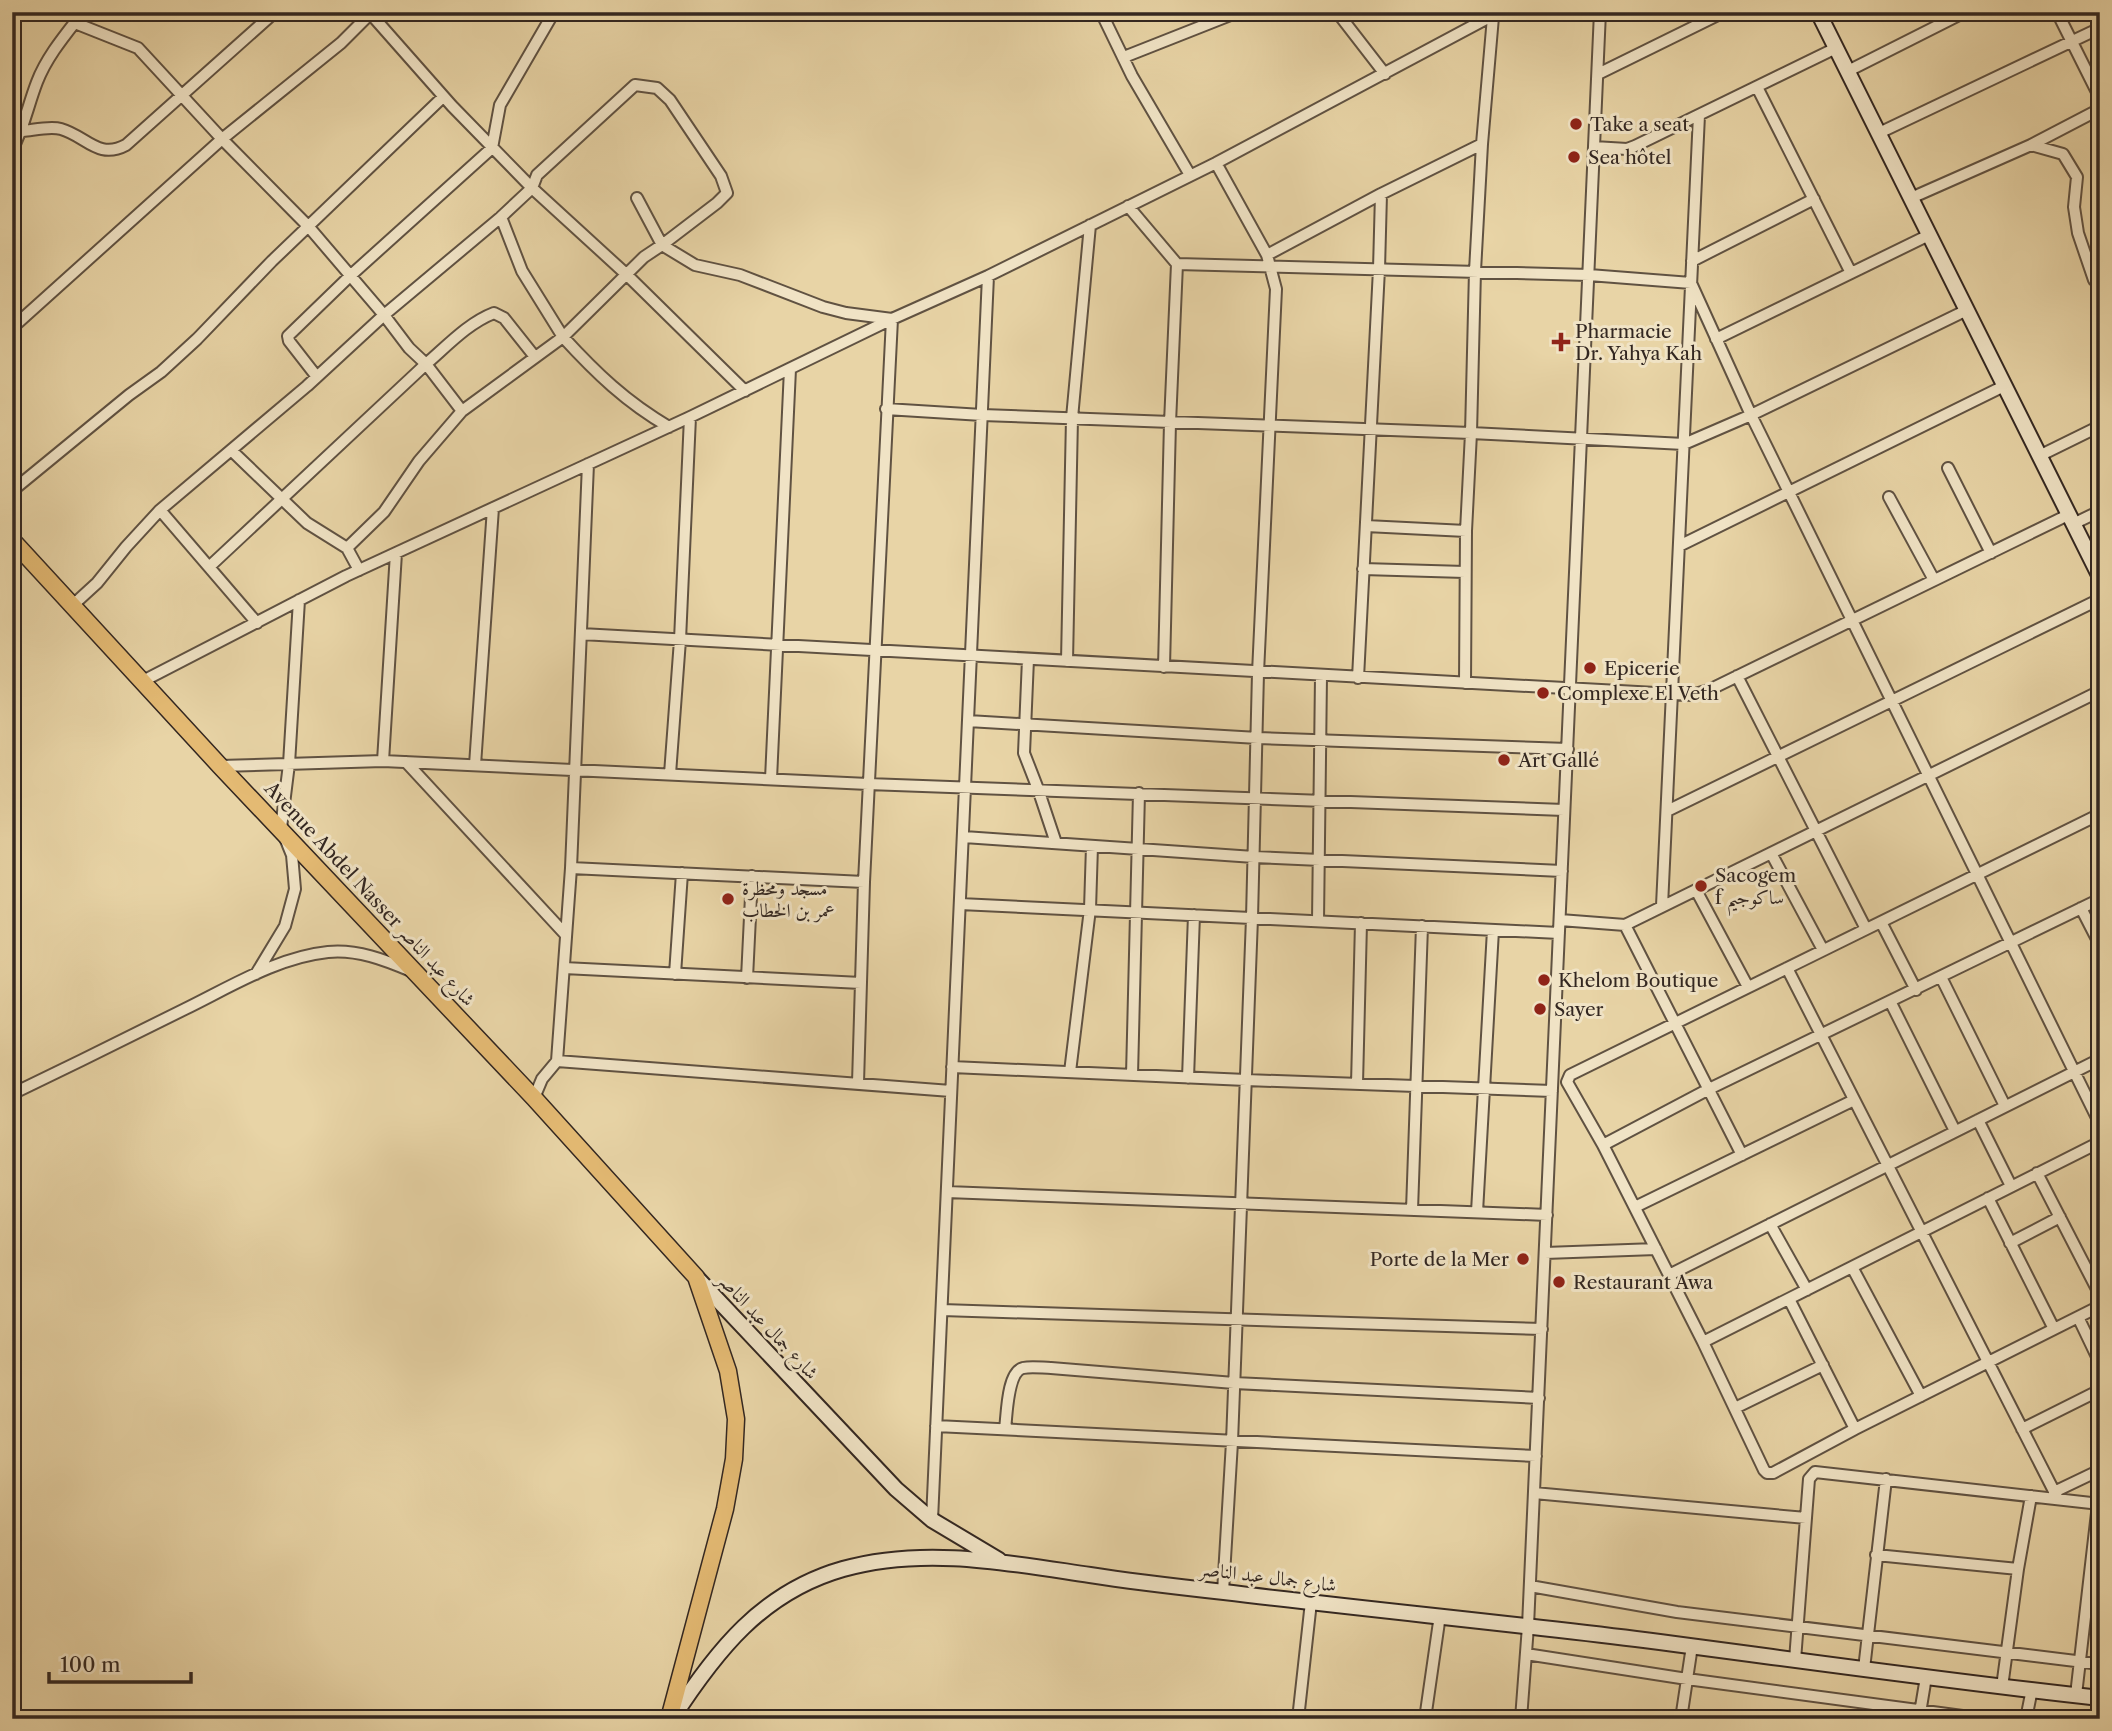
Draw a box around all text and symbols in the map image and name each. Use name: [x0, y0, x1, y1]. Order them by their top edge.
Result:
place label: Take a seat: [1590, 113, 1689, 136]
marker: Take a seat: [1568, 116, 1584, 132]
place label: Sea hôtel: [1588, 146, 1672, 169]
marker: Sea hôtel: [1566, 149, 1582, 165]
place label: Pharmacie Dr. Yahya Kah: [1575, 320, 1702, 365]
marker: Pharmacie Dr. Yahya Kah: [1553, 334, 1569, 350]
place label: Epicerie: [1604, 657, 1680, 680]
marker: Epicerie: [1582, 660, 1598, 676]
place label: Complexe El Veth: [1557, 682, 1719, 705]
marker: Complexe El Veth: [1535, 685, 1551, 701]
place label: Art Gallé: [1517, 749, 1599, 772]
marker: Art Gallé: [1496, 752, 1512, 768]
street label: Avenue Abdel Nasser شارع عبد الناصر: [256, 776, 480, 1014]
place label: Sacogem f ساكوجيم: [1715, 864, 1797, 917]
place label: مسجد ومحظرة عمر بن الخطاب: [742, 877, 835, 923]
marker: Sacogem f ساكوجيم: [1693, 878, 1709, 894]
marker: مسجد ومحظرة عمر بن الخطاب: [720, 891, 736, 907]
place label: Khelom Boutique: [1558, 969, 1718, 992]
marker: Khelom Boutique: [1536, 972, 1552, 988]
place label: Sayer: [1554, 998, 1604, 1021]
marker: Sayer: [1532, 1001, 1548, 1017]
place label: Porte de la Mer: [1370, 1248, 1509, 1271]
marker: Porte de la Mer: [1515, 1251, 1531, 1267]
street label: شارع جمال عبد الناصر: [708, 1266, 823, 1387]
place label: Restaurant Awa: [1573, 1271, 1713, 1294]
marker: Restaurant Awa: [1551, 1274, 1567, 1290]
street label: شارع جمال عبد الناصر: [1196, 1557, 1338, 1601]
scale bar: [49, 1640, 191, 1684]
text: 100 m: [60, 1652, 121, 1677]

